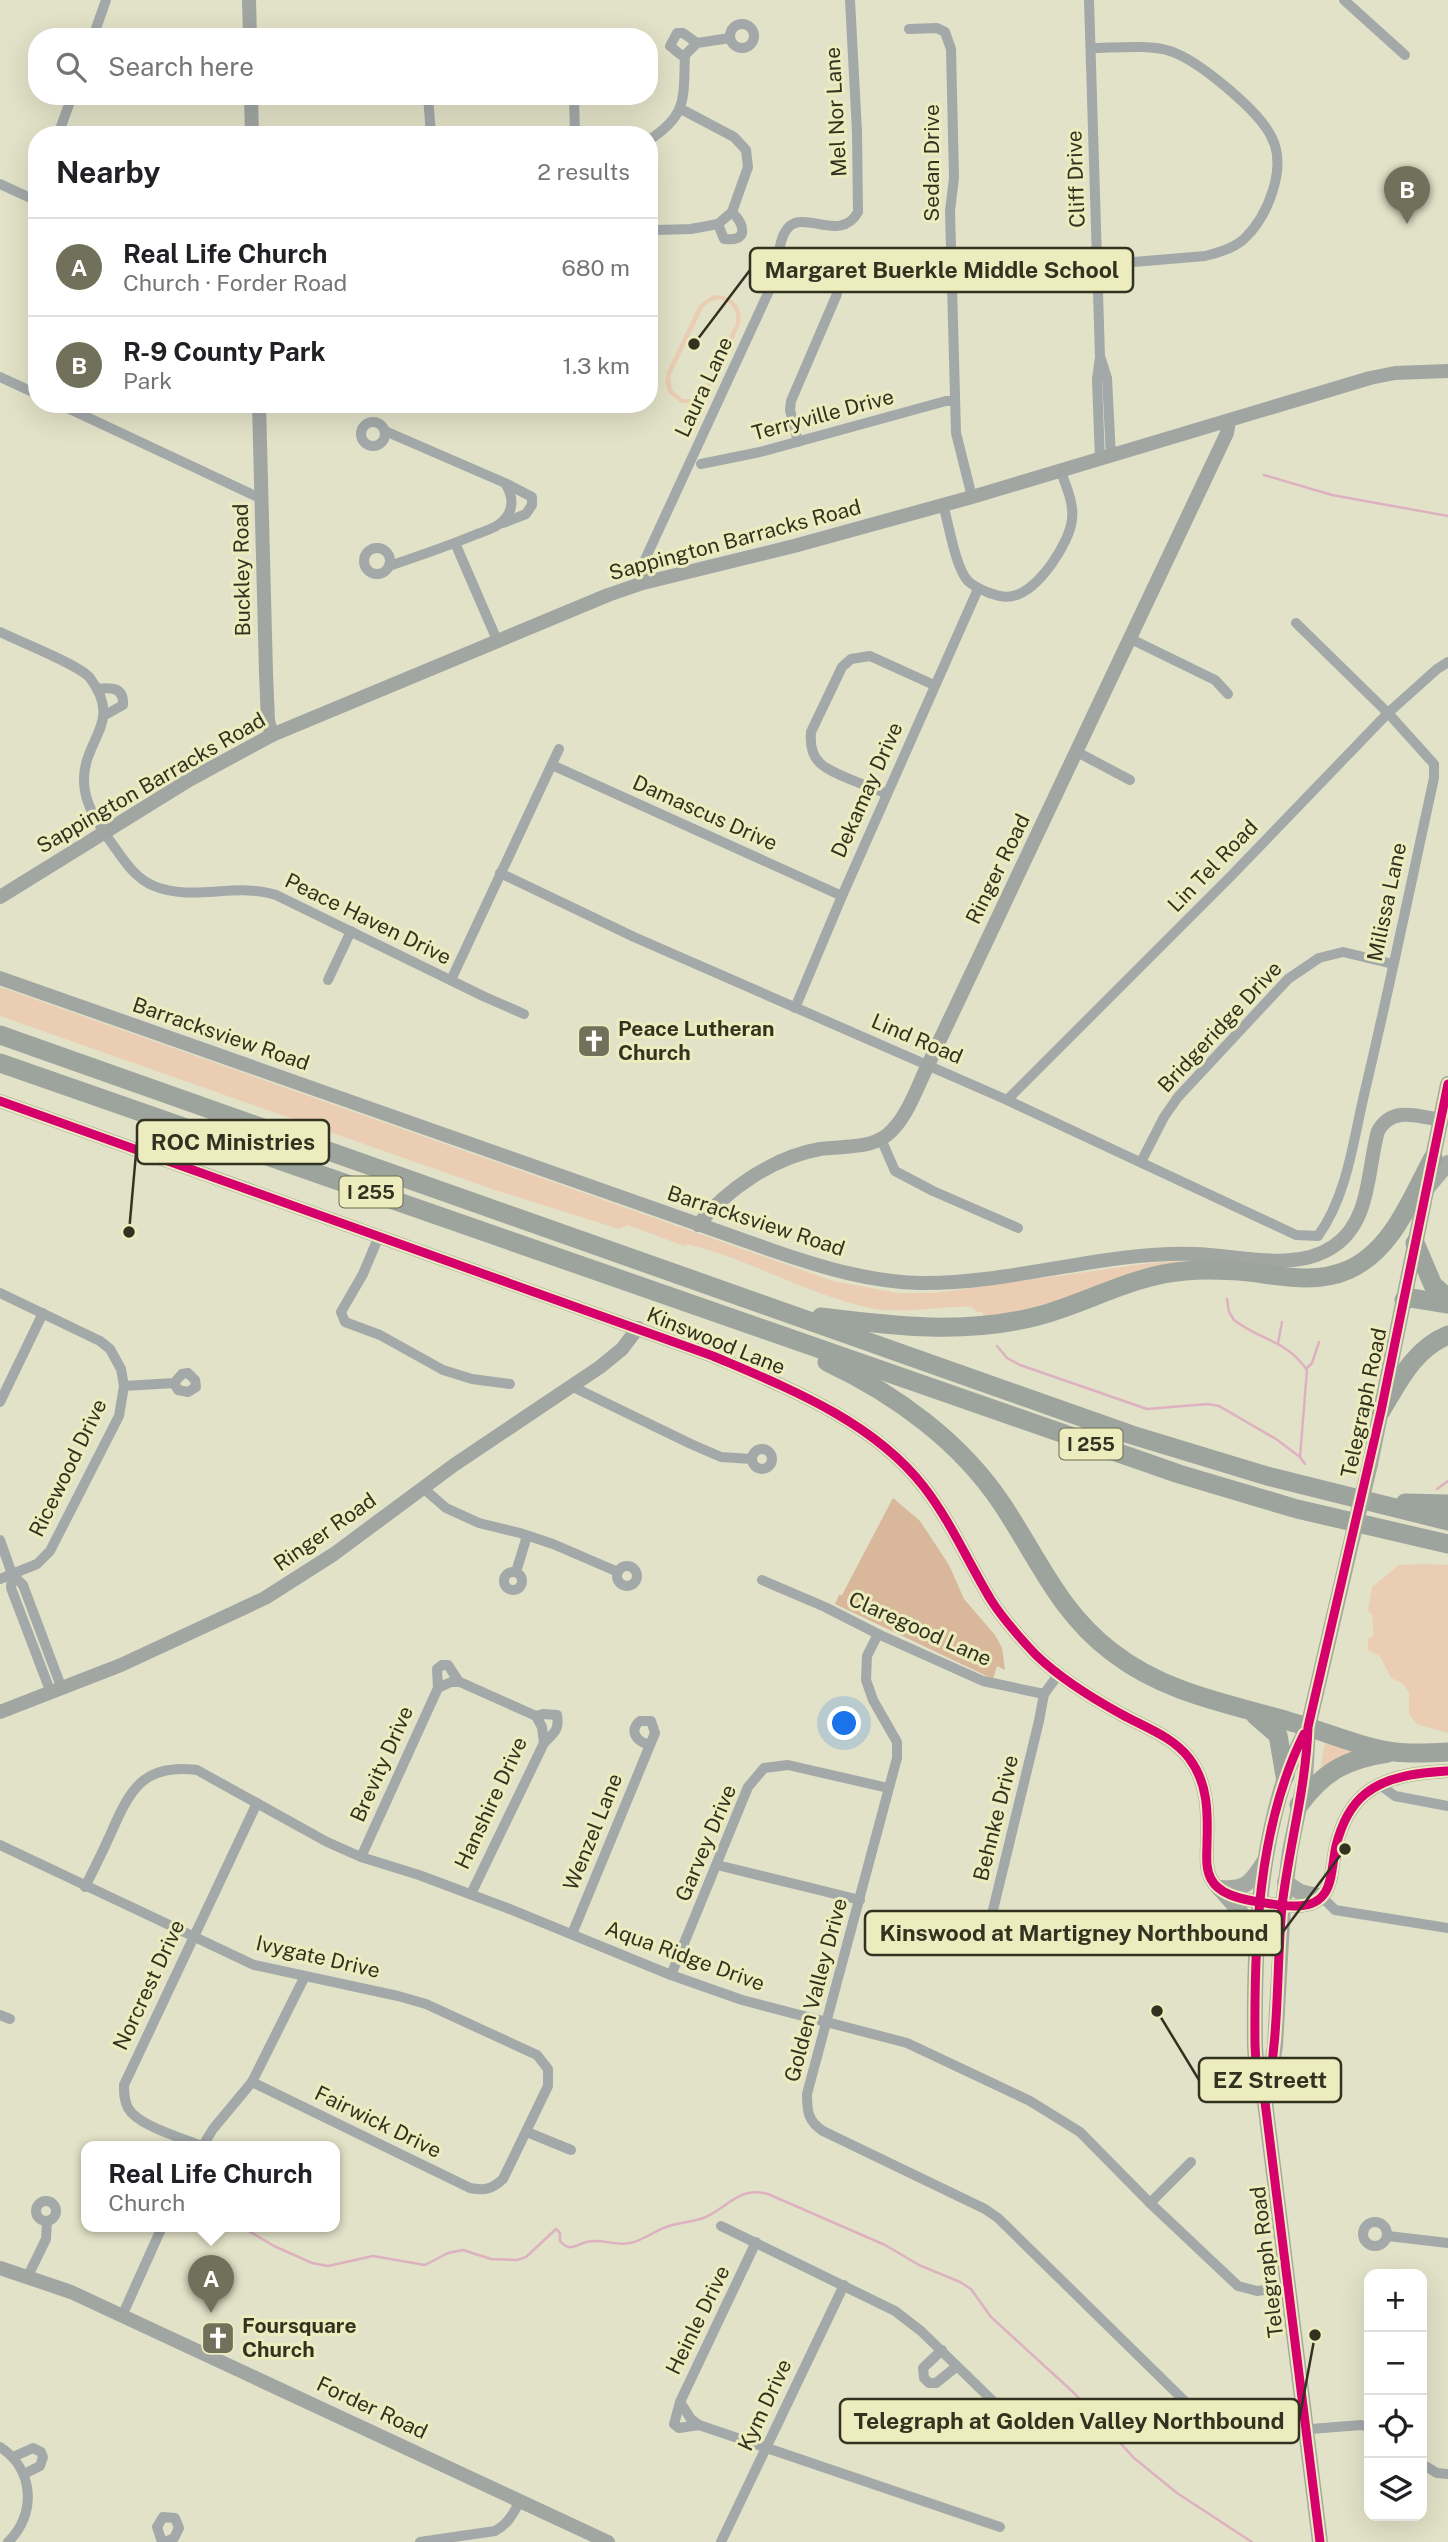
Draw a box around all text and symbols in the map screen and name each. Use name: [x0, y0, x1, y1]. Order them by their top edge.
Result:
search box: [28, 28, 658, 105]
street label: Mel Nor Lane: [820, 46, 851, 178]
icon: search: [52, 48, 90, 86]
text: Search here: [108, 51, 254, 82]
street label: Sedan Drive: [919, 104, 944, 222]
street label: Cliff Drive: [1061, 130, 1090, 228]
text: Nearby: [56, 154, 160, 190]
text: 2 results: [537, 158, 630, 185]
pin: B: [1384, 166, 1430, 224]
text: Real Life Church: [123, 238, 327, 269]
callout: Margaret Buerkle Middle School: [750, 248, 1133, 292]
text: A: [71, 254, 87, 281]
text: 680 m: [562, 254, 630, 281]
text: Margaret Buerkle Middle School: [765, 256, 1119, 283]
text: Church · Forder Road: [123, 269, 347, 296]
street label: Laura Lane: [669, 333, 738, 441]
text: R-9 County Park: [123, 336, 326, 367]
text: B: [71, 352, 87, 379]
text: 1.3 km: [563, 352, 630, 379]
text: Park: [123, 367, 172, 394]
street label: Terryville Drive: [749, 384, 897, 445]
street label: Sappington Barracks Road: [606, 494, 864, 585]
street label: Buckley Road: [228, 503, 255, 637]
street label: Sappington Barracks Road: [32, 707, 269, 858]
street label: Dekamay Drive: [826, 718, 908, 861]
street label: Damascus Drive: [629, 769, 782, 856]
street label: Ringer Road: [960, 810, 1035, 928]
street label: Lin Tel Road: [1162, 814, 1263, 917]
street label: Milissa Lane: [1362, 840, 1411, 964]
street label: Peace Haven Drive: [281, 867, 455, 970]
street label: Bridgeridge Drive: [1152, 956, 1287, 1097]
street label: Barracksview Road: [129, 992, 313, 1076]
street label: Lind Road: [868, 1008, 967, 1069]
place label: Peace Lutheran Church: [618, 1016, 774, 1065]
church icon: Peace Lutheran Church: [575, 1022, 613, 1060]
callout: ROC Ministries: [137, 1120, 329, 1164]
text: ROC Ministries: [151, 1128, 315, 1155]
road number: I 255: [340, 1176, 402, 1208]
street label: Barracksview Road: [664, 1180, 848, 1261]
street label: Kinswood Lane: [643, 1301, 789, 1380]
street label: Telegraph Road: [1335, 1326, 1392, 1480]
street label: Ricewood Drive: [23, 1395, 112, 1541]
road number: I 255: [1060, 1428, 1122, 1460]
street label: Ringer Road: [269, 1487, 381, 1576]
street label: Claregood Lane: [845, 1586, 996, 1671]
street label: Brevity Drive: [345, 1702, 418, 1826]
your location: [827, 1706, 861, 1740]
street label: Hanshire Drive: [449, 1733, 532, 1873]
street label: Behnke Drive: [968, 1752, 1023, 1883]
street label: Wenzel Lane: [558, 1770, 627, 1894]
street label: Garvey Drive: [670, 1781, 741, 1905]
street label: Golden Valley Drive: [779, 1895, 852, 2084]
callout: Kinswood at Martigney Northbound: [865, 1911, 1282, 1955]
street label: Aqua Ridge Drive: [602, 1915, 768, 1996]
street label: Norcrest Drive: [107, 1916, 190, 2054]
text: Kinswood at Martigney Northbound: [879, 1919, 1269, 1946]
street label: Ivygate Drive: [254, 1930, 383, 1983]
callout: EZ Streett: [1199, 2058, 1341, 2102]
text: EZ Streett: [1213, 2066, 1327, 2093]
street label: Fairwick Drive: [311, 2080, 446, 2163]
popup: [81, 2141, 340, 2232]
text: Real Life Church: [108, 2158, 313, 2189]
street label: Telegraph Road: [1245, 2185, 1288, 2339]
text: Church: [108, 2189, 185, 2216]
pin: A: [188, 2255, 234, 2313]
street label: Heinle Drive: [660, 2261, 735, 2378]
map controls: [1364, 2269, 1427, 2521]
button: +: [1364, 2269, 1427, 2332]
place label: Foursquare Church: [242, 2313, 357, 2362]
church icon: Foursquare Church: [199, 2319, 237, 2357]
button: −: [1364, 2332, 1427, 2395]
street label: Kym Drive: [732, 2355, 797, 2455]
street label: Forder Road: [313, 2371, 432, 2444]
button: locate: [1364, 2395, 1427, 2458]
callout: Telegraph at Golden Valley Northbound: [840, 2399, 1299, 2443]
text: Telegraph at Golden Valley Northbound: [854, 2407, 1284, 2434]
button: layers: [1364, 2458, 1427, 2521]

